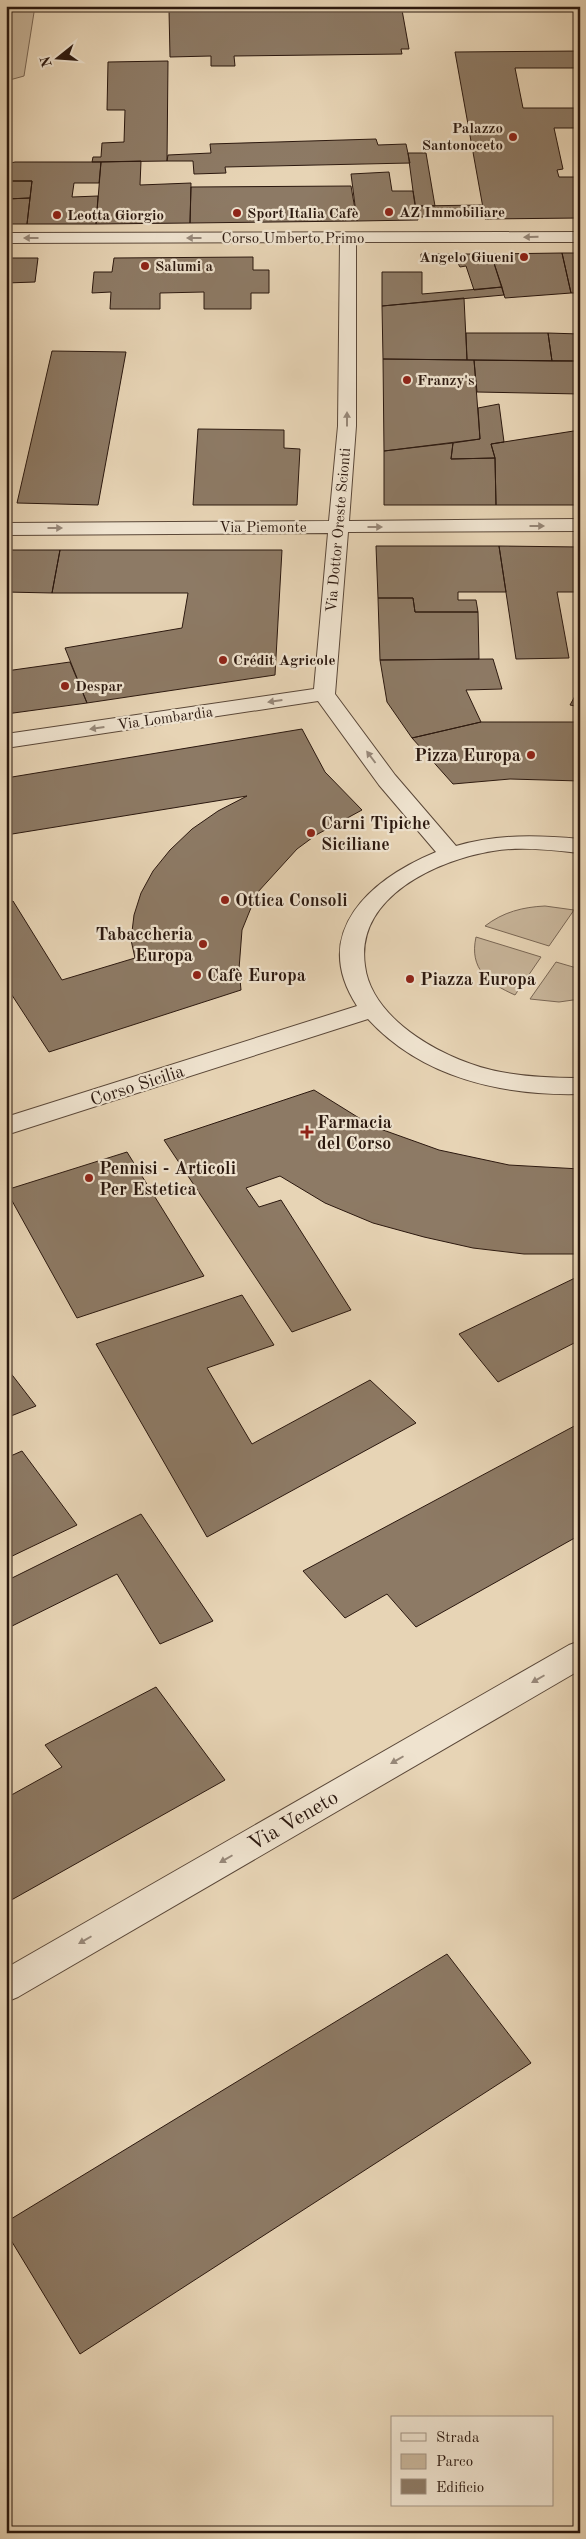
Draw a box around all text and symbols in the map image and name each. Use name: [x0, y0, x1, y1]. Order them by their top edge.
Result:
north arrow: [32, 32, 82, 82]
text: N: [38, 54, 55, 69]
place label: Palazzo Santonoceto: [422, 122, 503, 154]
marker: Palazzo Santonoceto: [507, 131, 519, 143]
marker: AZ Immobiliare: [383, 206, 395, 218]
place label: AZ Immobiliare: [399, 206, 505, 221]
marker: Sport Italia Cafè: [231, 207, 243, 219]
place label: Sport Italia Cafè: [247, 207, 359, 222]
marker: Leotta Giorgio: [51, 209, 63, 221]
place label: Leotta Giorgio: [67, 209, 164, 224]
street label: Corso Umberto Primo: [222, 232, 364, 247]
one-way arrow: [523, 233, 539, 241]
one-way arrow: [23, 234, 39, 242]
one-way arrow: [185, 234, 201, 242]
place label: Angelo Giueni: [419, 251, 514, 266]
marker: Angelo Giueni: [518, 251, 530, 263]
marker: Salumi a: [139, 260, 151, 272]
place label: Salumi a: [155, 260, 213, 275]
marker: Franzy's: [401, 374, 413, 386]
place label: Franzy's: [417, 374, 474, 389]
one-way arrow: [343, 411, 351, 427]
street label: Via Dottor Oreste Scionti: [325, 447, 354, 613]
street label: Via Piemonte: [219, 521, 307, 536]
one-way arrow: [367, 522, 383, 530]
one-way arrow: [530, 522, 546, 530]
one-way arrow: [47, 524, 63, 532]
marker: Crédit Agricole: [217, 654, 229, 666]
place label: Crédit Agricole: [233, 654, 336, 669]
marker: Despar: [59, 680, 71, 692]
place label: Despar: [75, 680, 123, 695]
one-way arrow: [267, 698, 283, 706]
street label: Via Lombardia: [116, 705, 215, 734]
one-way arrow: [89, 724, 105, 732]
place label: Pizza Europa: [414, 747, 521, 765]
marker: Pizza Europa: [525, 749, 537, 761]
one-way arrow: [365, 751, 376, 764]
place label: Carni Tipiche Siciliane: [321, 815, 431, 854]
marker: Carni Tipiche Siciliane: [305, 827, 317, 839]
place label: Ottica Consoli: [235, 892, 348, 910]
marker: Ottica Consoli: [219, 894, 231, 906]
place label: Tabaccheria Europa: [96, 926, 193, 965]
marker: Tabaccheria Europa: [197, 938, 209, 950]
place label: Cafè Europa: [207, 967, 306, 985]
marker: Cafè Europa: [191, 969, 203, 981]
place label: Piazza Europa: [420, 971, 536, 989]
marker: Piazza Europa: [404, 973, 416, 985]
street label: Corso Sicilia: [88, 1062, 187, 1110]
place label: Farmacia del Corso: [317, 1114, 392, 1153]
marker: Farmacia del Corso: [301, 1126, 313, 1138]
place label: Pennisi - Articoli Per Estetica: [99, 1160, 236, 1199]
marker: Pennisi - Articoli Per Estetica: [83, 1172, 95, 1184]
one-way arrow: [531, 1674, 544, 1683]
one-way arrow: [389, 1756, 404, 1764]
street label: Via Veneto: [245, 1787, 342, 1855]
one-way arrow: [219, 1854, 232, 1863]
one-way arrow: [79, 1936, 92, 1945]
legend: [391, 2416, 554, 2506]
text: Strada: [436, 2431, 480, 2446]
text: Parco: [436, 2455, 473, 2470]
text: Edificio: [436, 2481, 484, 2496]

